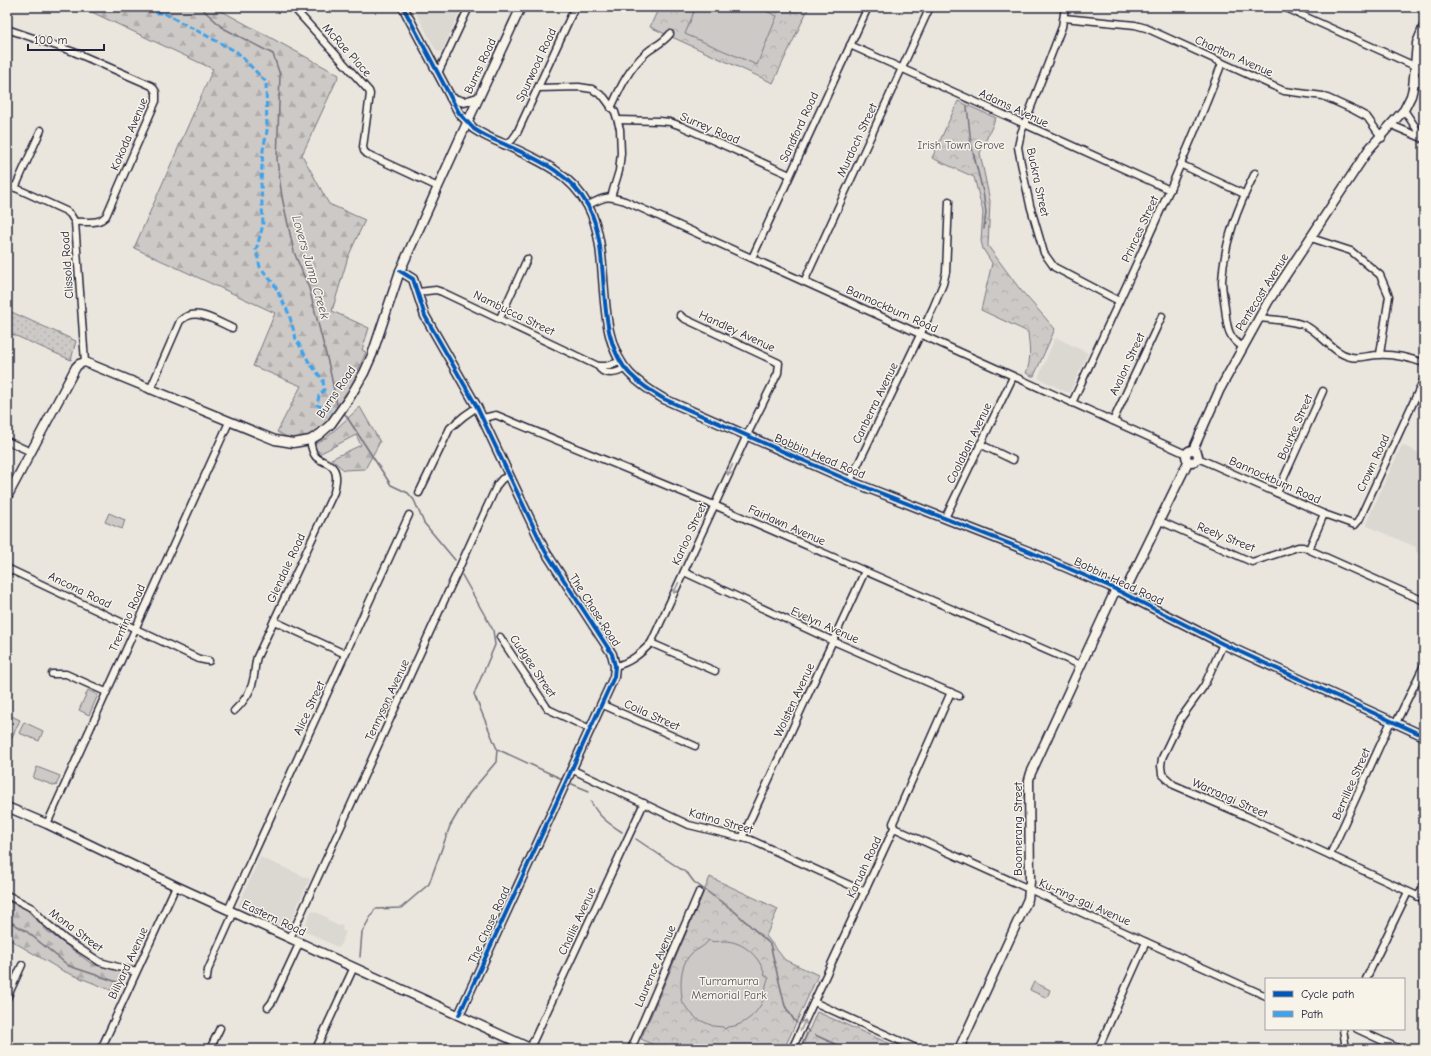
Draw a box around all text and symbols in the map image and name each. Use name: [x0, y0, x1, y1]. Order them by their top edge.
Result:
street label: McRae Place: [320, 21, 374, 79]
scale bar: [28, 26, 104, 52]
street label: Spurwood Road: [513, 26, 559, 104]
text: 100 m: [34, 33, 67, 47]
street label: Charlton Avenue: [1193, 33, 1275, 79]
street label: Burns Road: [461, 36, 499, 96]
street label: Adams Avenue: [977, 86, 1051, 130]
street label: Sandford Road: [777, 90, 821, 164]
street label: Kokoda Avenue: [107, 95, 151, 173]
street label: Murdoch Street: [834, 100, 880, 179]
street label: Surrey Road: [678, 109, 742, 147]
park label: Irish Town Grove: [917, 138, 1005, 152]
street label: Buckra Street: [1024, 146, 1052, 218]
street label: Princes Street: [1119, 193, 1162, 264]
water label: Lovers Jump Creek: [289, 213, 333, 321]
street label: Clissold Road: [58, 231, 76, 299]
street label: Pentecost Avenue: [1232, 251, 1292, 333]
street label: Bannockburn Road: [844, 283, 940, 335]
street label: Nambucca Street: [471, 287, 557, 339]
street label: Handley Avenue: [697, 307, 777, 355]
street label: Avalon Street: [1106, 330, 1148, 398]
street label: Canberra Avenue: [849, 360, 901, 446]
street label: Burns Road: [313, 363, 359, 421]
street label: Bourke Street: [1274, 392, 1316, 462]
street label: Coolabah Avenue: [943, 400, 995, 486]
street label: Bobbin Head Road: [773, 431, 867, 481]
street label: Crown Road: [1354, 432, 1392, 494]
street label: Bannockburn Road: [1227, 454, 1323, 506]
one-way arrow: [726, 464, 733, 476]
street label: Karloo Street: [668, 500, 710, 567]
street label: Fairlawn Avenue: [746, 502, 828, 548]
street label: Reely Street: [1195, 519, 1257, 555]
street label: Glendale Road: [264, 531, 308, 605]
street label: Bobbin Head Road: [1072, 554, 1166, 608]
street label: Ancona Road: [46, 569, 114, 611]
street label: The Chase Road: [566, 571, 624, 649]
street label: Trentino Road: [106, 582, 148, 654]
one-way arrow: [672, 582, 679, 594]
street label: Evelyn Avenue: [789, 604, 861, 646]
street label: Cudgee Street: [507, 632, 559, 700]
street label: Tennyson Avenue: [362, 657, 412, 743]
street label: Wolsten Avenue: [771, 661, 817, 739]
street label: Alice Street: [290, 678, 328, 737]
street label: Coila Street: [622, 697, 682, 734]
street label: Berrillee Street: [1329, 745, 1373, 822]
street label: Warrangi Street: [1190, 775, 1270, 821]
street label: Boomerang Street: [1011, 782, 1025, 876]
street label: Katina Street: [687, 805, 755, 837]
street label: Karuah Road: [844, 834, 884, 900]
street label: Ku-ring-gai Avenue: [1037, 876, 1133, 928]
street label: The Chase Road: [465, 884, 513, 966]
street label: Challis Avenue: [555, 885, 599, 957]
street label: Eastern Road: [240, 897, 308, 939]
street label: Mona Street: [47, 905, 106, 955]
street label: Laurence Avenue: [631, 923, 679, 1009]
street label: Billyard Avenue: [105, 925, 151, 1001]
park label: Turramurra Memorial Park: [691, 974, 767, 1002]
legend: [1265, 978, 1405, 1030]
text: Cycle path: [1301, 987, 1354, 1001]
text: Path: [1301, 1007, 1323, 1021]
one-way arrow: [800, 1020, 807, 1032]

